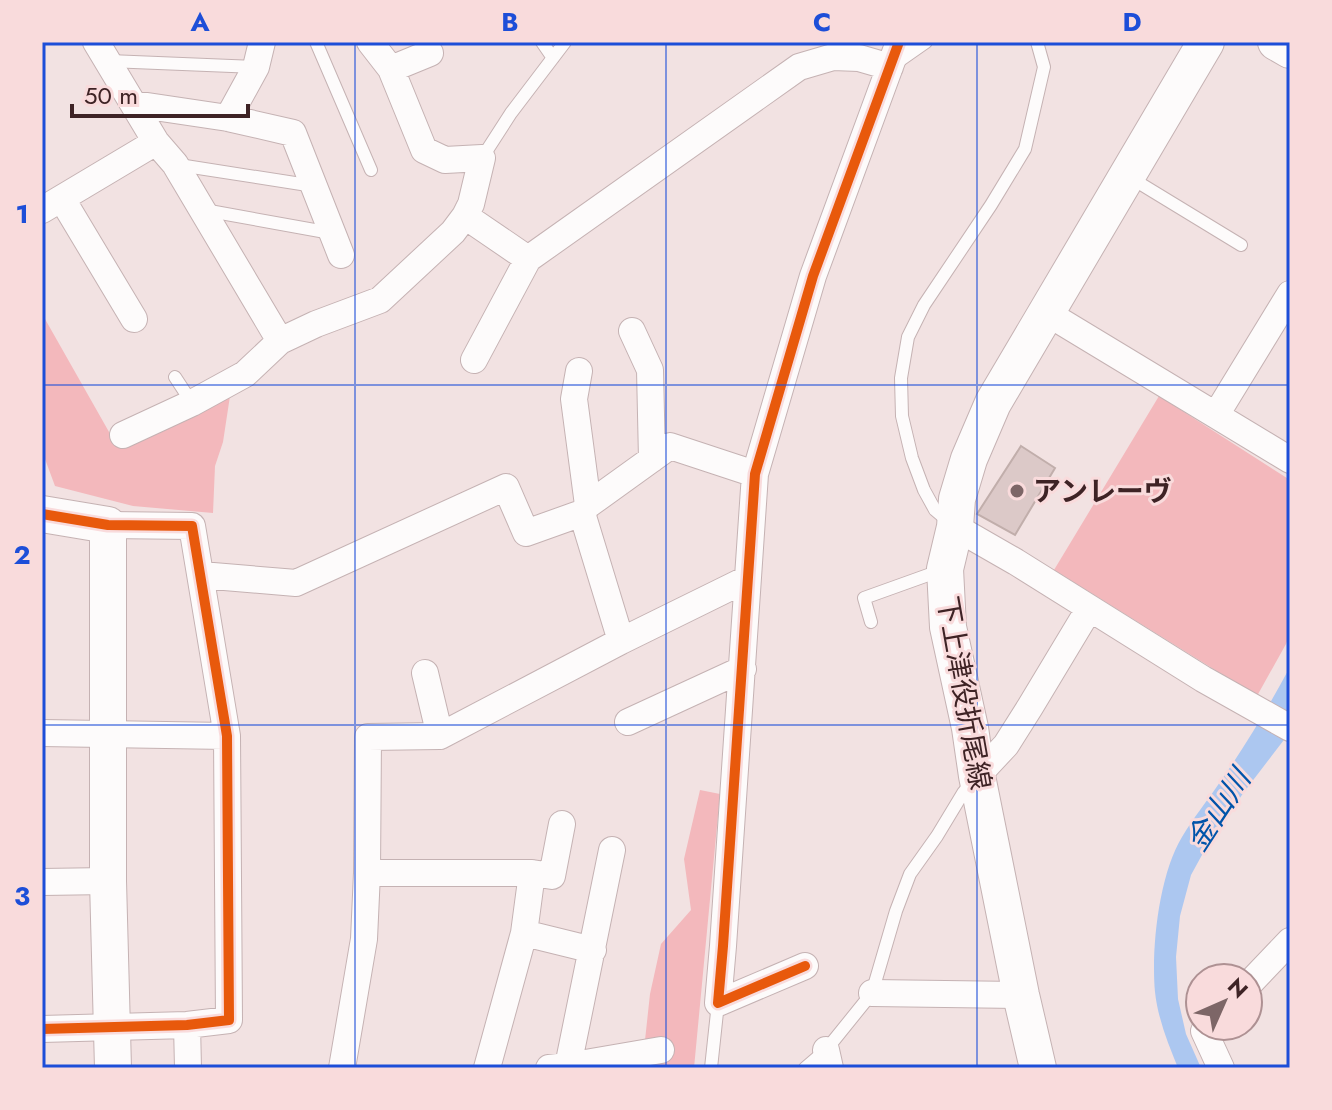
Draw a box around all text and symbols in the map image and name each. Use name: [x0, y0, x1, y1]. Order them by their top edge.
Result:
text: A: [189, 3, 210, 41]
text: B: [501, 3, 519, 41]
text: C: [813, 3, 831, 41]
text: D: [1122, 3, 1142, 41]
scale bar: [72, 68, 248, 118]
text: 50 m: [84, 78, 138, 113]
text: 1: [15, 195, 29, 233]
place label: アンレーヴ: [1033, 471, 1172, 512]
marker: アンレーヴ: [1008, 482, 1026, 500]
text: 2: [13, 536, 31, 574]
street label: 下上津役折尾線: [927, 593, 1001, 793]
water label: 金山川: [1175, 758, 1262, 859]
text: 3: [14, 877, 30, 915]
north arrow: [1184, 962, 1264, 1042]
text: N: [1221, 970, 1256, 1005]

